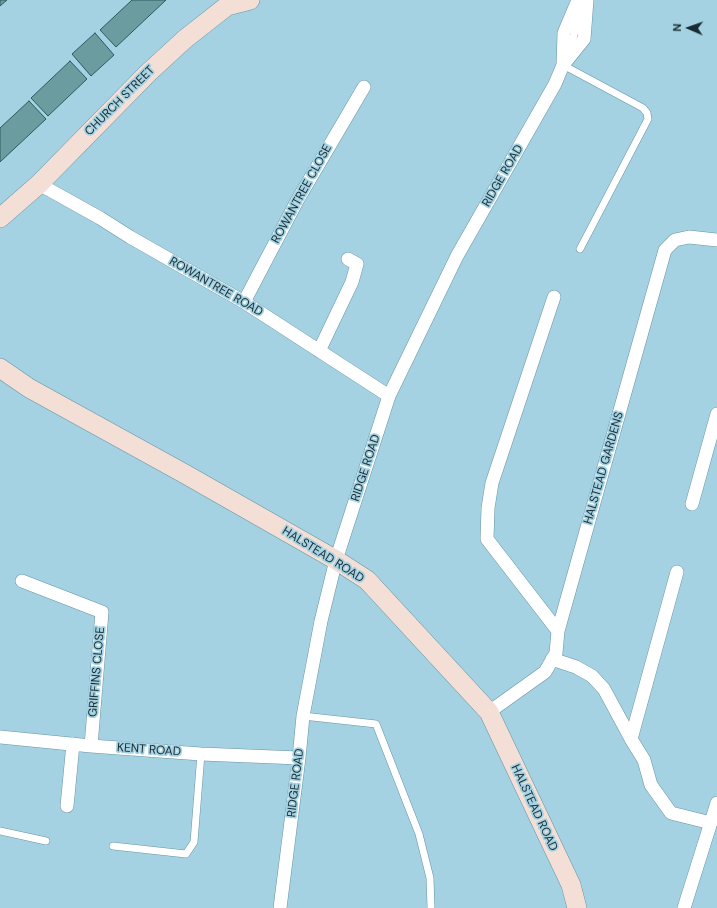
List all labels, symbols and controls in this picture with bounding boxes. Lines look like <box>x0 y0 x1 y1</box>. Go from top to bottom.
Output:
north arrow <box>669 8 709 48</box>
text: N <box>670 23 684 32</box>
street label: CHURCH STREET <box>82 63 158 139</box>
street label: ROWANTREE CLOSE <box>269 142 335 246</box>
street label: RIDGE ROAD <box>479 142 527 210</box>
street label: ROWANTREE ROAD <box>167 254 265 320</box>
street label: HALSTEAD GARDENS <box>581 410 627 526</box>
street label: RIDGE ROAD <box>348 433 384 503</box>
street label: HALSTEAD ROAD <box>279 524 367 586</box>
street label: GRIFFINS CLOSE <box>86 626 108 718</box>
street label: KENT ROAD <box>117 741 181 759</box>
street label: RIDGE ROAD <box>285 748 307 818</box>
street label: HALSTEAD ROAD <box>508 762 560 854</box>

